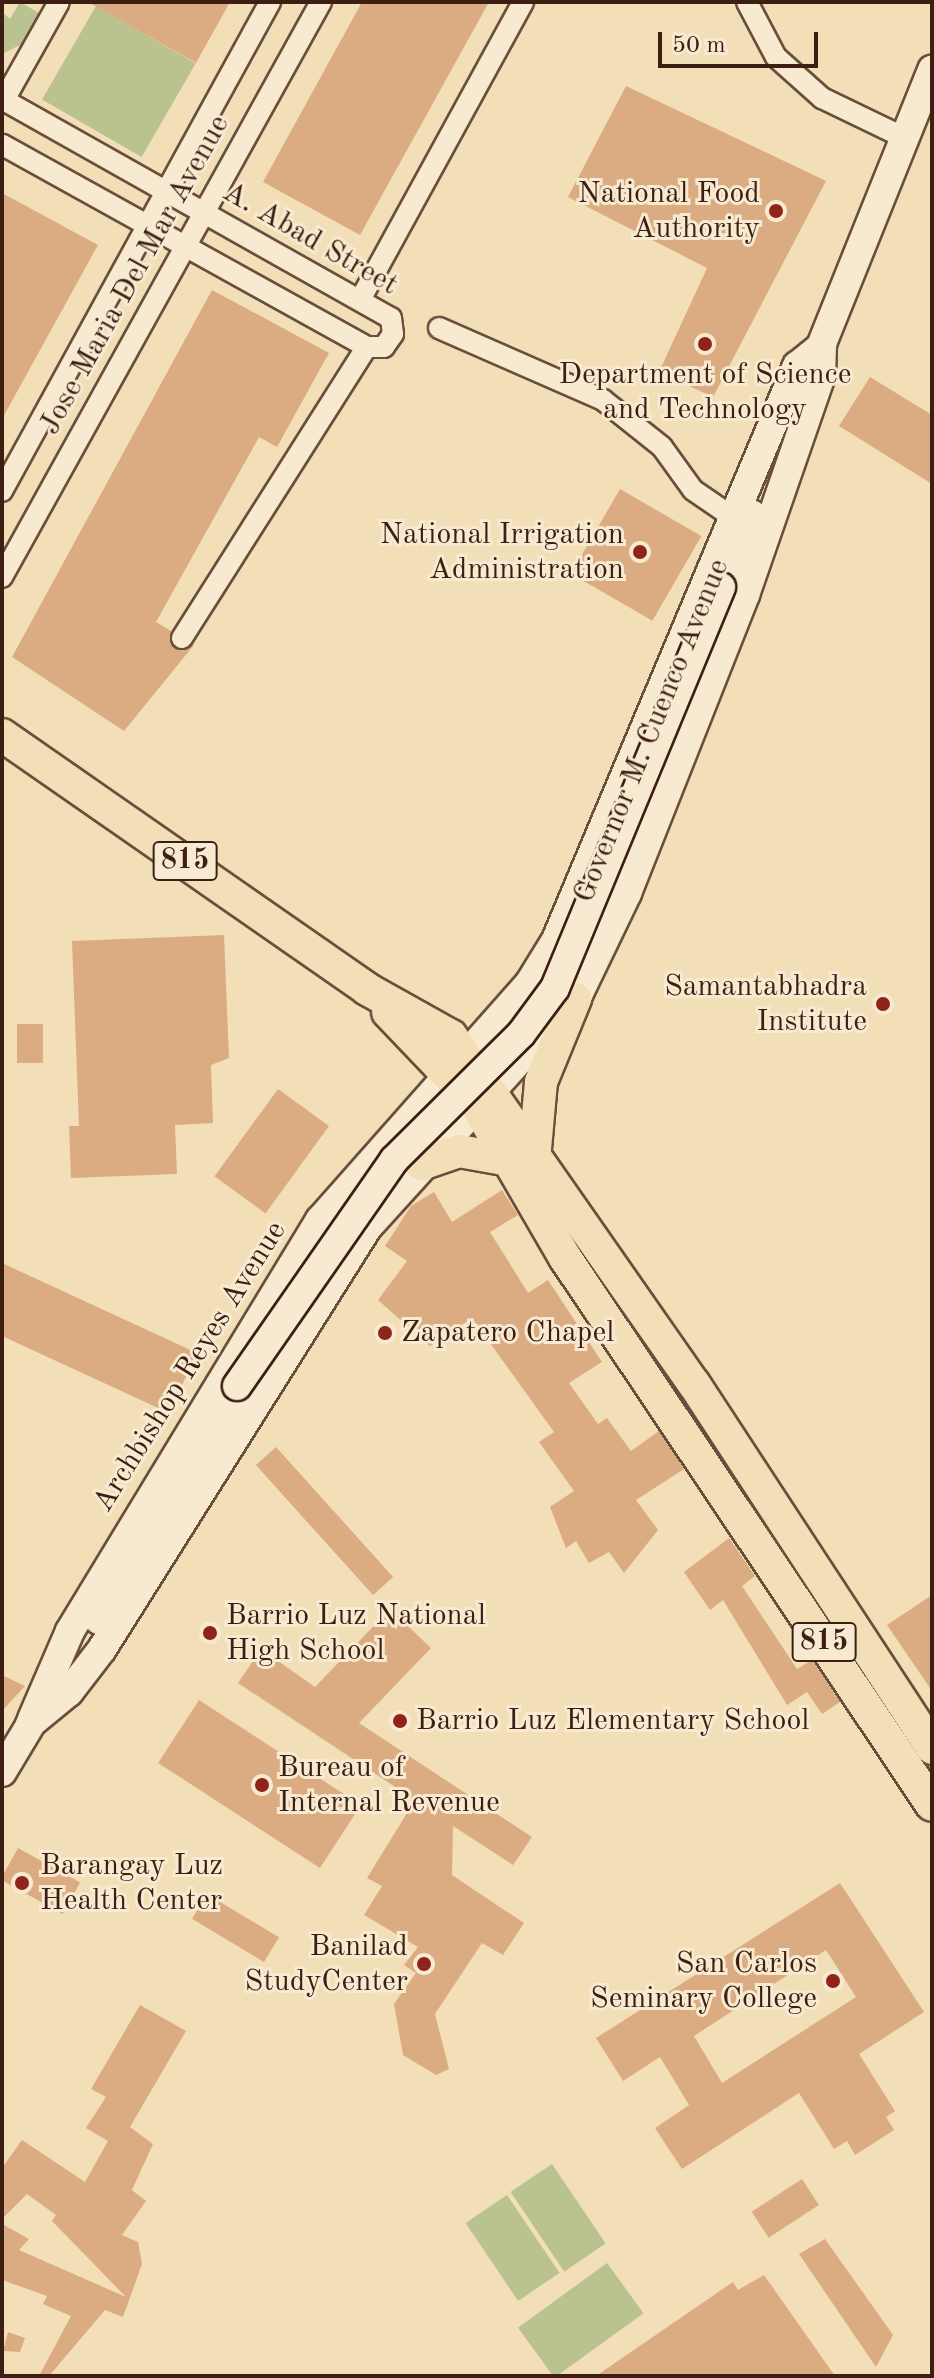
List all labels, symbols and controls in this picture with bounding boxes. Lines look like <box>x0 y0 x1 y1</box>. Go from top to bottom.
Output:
scale bar <box>662 16 822 66</box>
text: 50 m <box>672 34 726 58</box>
street label: Jose Maria Del Mar Avenue <box>32 109 238 441</box>
street label: A. Abad Street <box>216 174 404 304</box>
place label: National Food Authority <box>578 176 760 246</box>
marker: National Food Authority <box>767 202 785 220</box>
marker: Department of Science and Technology <box>696 335 714 353</box>
place label: Department of Science and Technology <box>559 357 851 428</box>
place label: National Irrigation Administration <box>380 517 624 588</box>
marker: National Irrigation Administration <box>631 543 649 561</box>
street label: Governor M. Cuenco Avenue <box>567 554 737 908</box>
road number: 815 <box>151 837 219 885</box>
place label: Samantabhadra Institute <box>664 969 867 1040</box>
marker: Samantabhadra Institute <box>874 995 892 1013</box>
street label: Archbishop Reyes Avenue <box>86 1215 294 1519</box>
place label: Zapatero Chapel <box>401 1315 614 1351</box>
marker: Zapatero Chapel <box>376 1324 394 1342</box>
place label: Barrio Luz National High School <box>226 1598 486 1668</box>
road number: 815 <box>790 1618 858 1666</box>
marker: Barrio Luz National High School <box>201 1624 219 1642</box>
place label: Barrio Luz Elementary School <box>416 1703 809 1739</box>
marker: Barrio Luz Elementary School <box>391 1712 409 1730</box>
place label: Bureau of Internal Revenue <box>278 1750 500 1820</box>
marker: Bureau of Internal Revenue <box>253 1776 271 1794</box>
place label: Barangay Luz Health Center <box>40 1848 223 1918</box>
marker: Barangay Luz Health Center <box>11 1872 33 1894</box>
place label: Banilad StudyCenter <box>245 1929 408 2000</box>
place label: San Carlos Seminary College <box>590 1946 817 2016</box>
marker: Banilad StudyCenter <box>415 1955 433 1973</box>
marker: San Carlos Seminary College <box>824 1972 842 1990</box>

